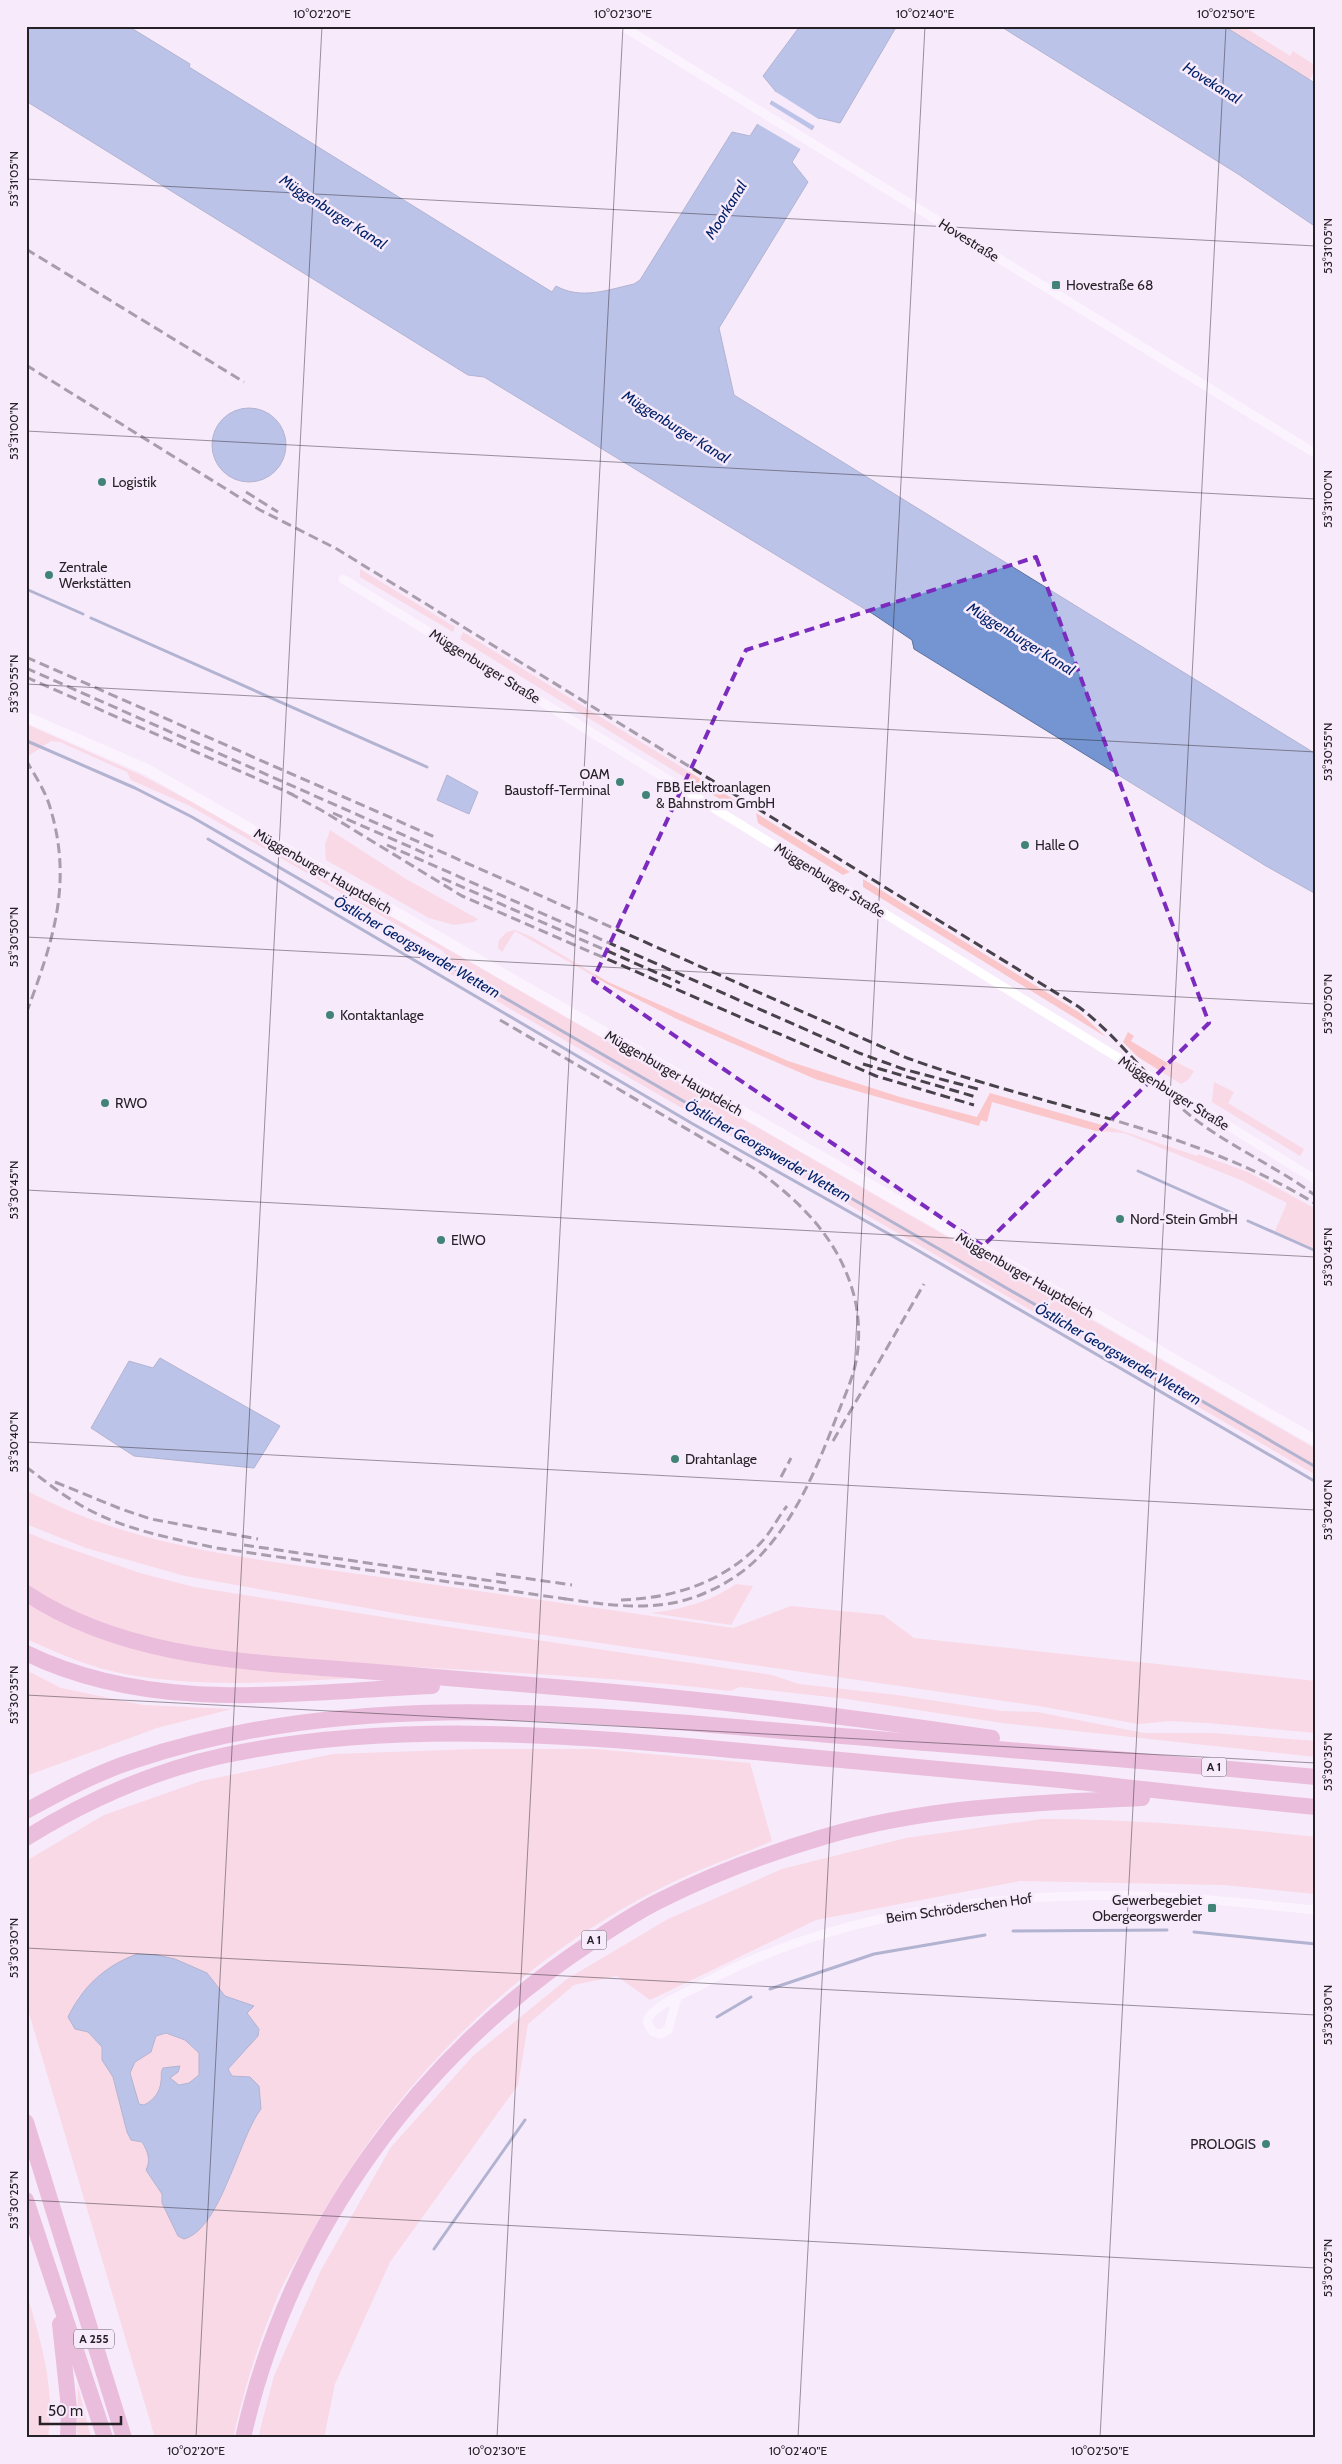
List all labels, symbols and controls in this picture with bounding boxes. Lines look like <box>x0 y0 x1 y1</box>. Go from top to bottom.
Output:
text: 10°02'20"E <box>293 6 351 21</box>
text: 10°02'30"E <box>594 6 652 21</box>
text: 10°02'40"E <box>896 6 954 21</box>
text: 10°02'50"E <box>1197 6 1255 21</box>
water label: Hovekanal <box>1180 58 1245 108</box>
text: 53°31'05"N <box>6 151 21 207</box>
water label: Müggenburger Kanal <box>275 170 390 253</box>
water label: Moorkanal <box>701 177 751 243</box>
street label: Hovestraße <box>935 214 1003 266</box>
text: 53°31'05"N <box>1320 218 1335 274</box>
place label: Hovestraße 68 <box>1066 276 1154 294</box>
marker: Hovestraße 68 <box>1050 279 1062 291</box>
water label: Müggenburger Kanal <box>618 386 734 468</box>
text: 53°31'00"N <box>6 402 21 460</box>
text: 53°31'00"N <box>1320 470 1335 528</box>
place label: Logistik <box>112 473 157 491</box>
marker: Logistik <box>96 476 108 488</box>
place label: Zentrale Werkstätten <box>59 558 131 592</box>
marker: Zentrale Werkstätten <box>43 569 55 581</box>
water label: Müggenburger Kanal <box>963 598 1079 680</box>
street label: Müggenburger Straße <box>426 625 544 707</box>
text: 53°30'55"N <box>6 655 21 713</box>
text: 53°30'55"N <box>1320 723 1335 781</box>
place label: OAM Baustoff-Terminal <box>504 765 611 799</box>
marker: OAM Baustoff-Terminal <box>614 776 626 788</box>
place label: FBB Elektroanlagen & Bahnstrom GmbH <box>656 778 775 812</box>
marker: FBB Elektroanlagen & Bahnstrom GmbH <box>640 789 652 801</box>
street label: Müggenburger Hauptdeich <box>251 824 395 918</box>
place label: Halle O <box>1035 836 1079 854</box>
street label: Müggenburger Straße <box>771 839 889 921</box>
marker: Halle O <box>1019 839 1031 851</box>
water label: Östlicher Georgswerder Wettern <box>331 891 504 1002</box>
text: 53°30'50"N <box>6 907 21 967</box>
text: 53°30'50"N <box>1320 974 1335 1034</box>
place label: Kontaktanlage <box>340 1006 424 1024</box>
marker: Kontaktanlage <box>324 1009 336 1021</box>
street label: Müggenburger Hauptdeich <box>602 1026 746 1120</box>
street label: Müggenburger Straße <box>1115 1052 1233 1134</box>
place label: RWO <box>115 1094 148 1112</box>
water label: Östlicher Georgswerder Wettern <box>682 1095 855 1206</box>
marker: RWO <box>99 1097 111 1109</box>
text: 53°30'45"N <box>6 1161 21 1219</box>
place label: Nord-Stein GmbH <box>1130 1210 1238 1228</box>
marker: Nord-Stein GmbH <box>1114 1213 1126 1225</box>
street label: Müggenburger Hauptdeich <box>953 1228 1097 1322</box>
text: 53°30'45"N <box>1320 1228 1335 1286</box>
place label: ElWO <box>451 1231 486 1249</box>
marker: ElWO <box>435 1234 447 1246</box>
water label: Östlicher Georgswerder Wettern <box>1032 1298 1205 1409</box>
text: 53°30'40"N <box>6 1412 21 1472</box>
place label: Drahtanlage <box>685 1450 757 1468</box>
marker: Drahtanlage <box>669 1453 681 1465</box>
text: 53°30'40"N <box>1320 1480 1335 1540</box>
text: 53°30'35"N <box>6 1666 21 1724</box>
text: 53°30'35"N <box>1320 1733 1335 1791</box>
road number: A 1 <box>1202 1758 1226 1776</box>
street label: Beim Schröderschen Hof <box>885 1889 1033 1927</box>
place label: Gewerbegebiet Obergeorgswerder <box>1092 1891 1203 1925</box>
marker: Gewerbegebiet Obergeorgswerder <box>1206 1902 1218 1914</box>
text: 53°30'30"N <box>6 1918 21 1978</box>
road number: A 1 <box>582 1930 606 1950</box>
text: 53°30'30"N <box>1320 1985 1335 2045</box>
place label: PROLOGIS <box>1190 2135 1256 2153</box>
marker: PROLOGIS <box>1260 2138 1272 2150</box>
text: 53°30'25"N <box>6 2171 21 2229</box>
text: 53°30'25"N <box>1320 2239 1335 2297</box>
road number: A 255 <box>74 2330 114 2348</box>
scale bar <box>40 2394 121 2426</box>
text: 50 m <box>48 2402 83 2420</box>
text: 10°02'20"E <box>167 2443 225 2458</box>
text: 10°02'30"E <box>468 2443 526 2458</box>
text: 10°02'40"E <box>769 2443 827 2458</box>
text: 10°02'50"E <box>1071 2443 1129 2458</box>

